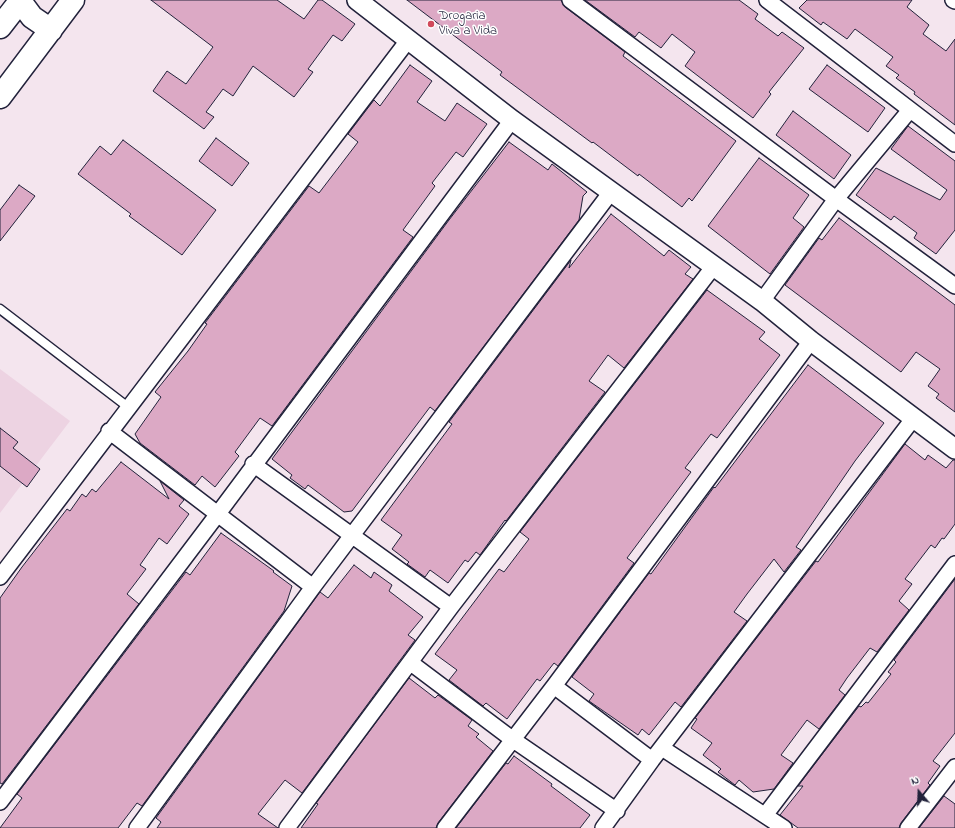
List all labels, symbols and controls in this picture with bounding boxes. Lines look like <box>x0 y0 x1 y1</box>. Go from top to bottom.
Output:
place label: Drogaria Viva a Vida <box>439 9 497 40</box>
marker: Drogaria Viva a Vida <box>426 19 436 29</box>
north arrow <box>899 772 939 812</box>
text: N <box>909 772 921 789</box>

